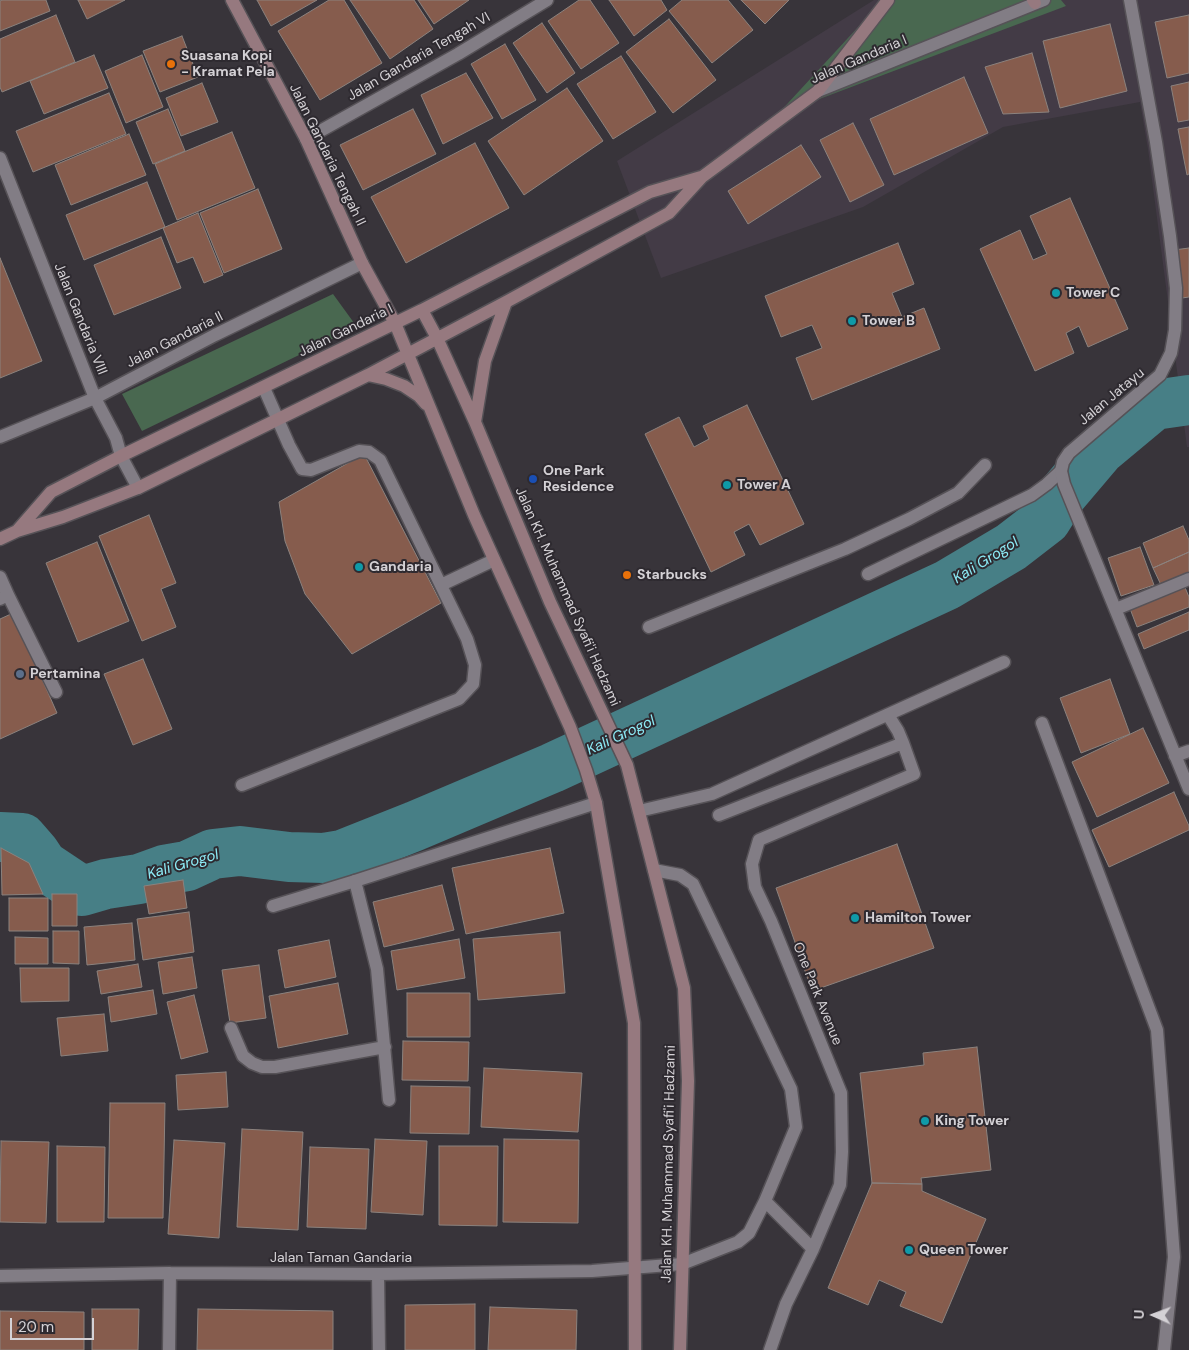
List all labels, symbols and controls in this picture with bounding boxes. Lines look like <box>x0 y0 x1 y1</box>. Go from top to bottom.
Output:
street label: Jalan Gandaria Tengah VI <box>345 9 493 105</box>
street label: Jalan Gandaria I <box>808 32 910 88</box>
place label: Suasana Kopi - Kramat Pela <box>181 48 275 80</box>
marker: Suasana Kopi - Kramat Pela <box>165 58 177 70</box>
street label: Jalan Gandaria Tengah II <box>285 81 369 229</box>
street label: Jalan Gandaria VIII <box>50 261 110 377</box>
place label: Tower C <box>1066 285 1120 301</box>
marker: Tower C <box>1050 287 1062 299</box>
street label: Jalan Gandaria I <box>296 301 396 361</box>
street label: Jalan Gandaria II <box>124 308 226 372</box>
place label: Tower B <box>862 313 915 329</box>
marker: Tower B <box>846 315 858 327</box>
street label: Jalan Jatayu <box>1076 365 1148 429</box>
place label: One Park Residence <box>543 463 614 496</box>
marker: One Park Residence <box>527 473 539 485</box>
place label: Tower A <box>737 477 791 493</box>
marker: Tower A <box>721 479 733 491</box>
street label: Jalan KH. Muhammad Syafi'i Hadzami <box>511 485 623 709</box>
water label: Kali Grogol <box>950 534 1022 588</box>
place label: Gandaria <box>369 559 432 575</box>
marker: Gandaria <box>353 561 365 573</box>
place label: Starbucks <box>637 567 707 583</box>
marker: Starbucks <box>621 569 633 581</box>
place label: Pertamina <box>30 666 101 682</box>
marker: Pertamina <box>14 668 26 680</box>
water label: Kali Grogol <box>584 712 658 760</box>
water label: Kali Grogol <box>145 846 221 884</box>
place label: Hamilton Tower <box>865 910 971 926</box>
marker: Hamilton Tower <box>849 912 861 924</box>
street label: One Park Avenue <box>789 940 845 1048</box>
street label: Jalan KH. Muhammad Syafi'i Hadzami <box>659 1045 679 1283</box>
place label: King Tower <box>935 1113 1009 1129</box>
marker: King Tower <box>919 1115 931 1127</box>
place label: Queen Tower <box>919 1242 1008 1258</box>
marker: Queen Tower <box>903 1244 915 1256</box>
street label: Jalan Taman Gandaria <box>270 1250 412 1266</box>
north arrow <box>1129 1290 1179 1340</box>
scale bar <box>12 1308 96 1340</box>
text: U <box>1130 1309 1148 1320</box>
text: 20 m <box>18 1317 54 1337</box>

